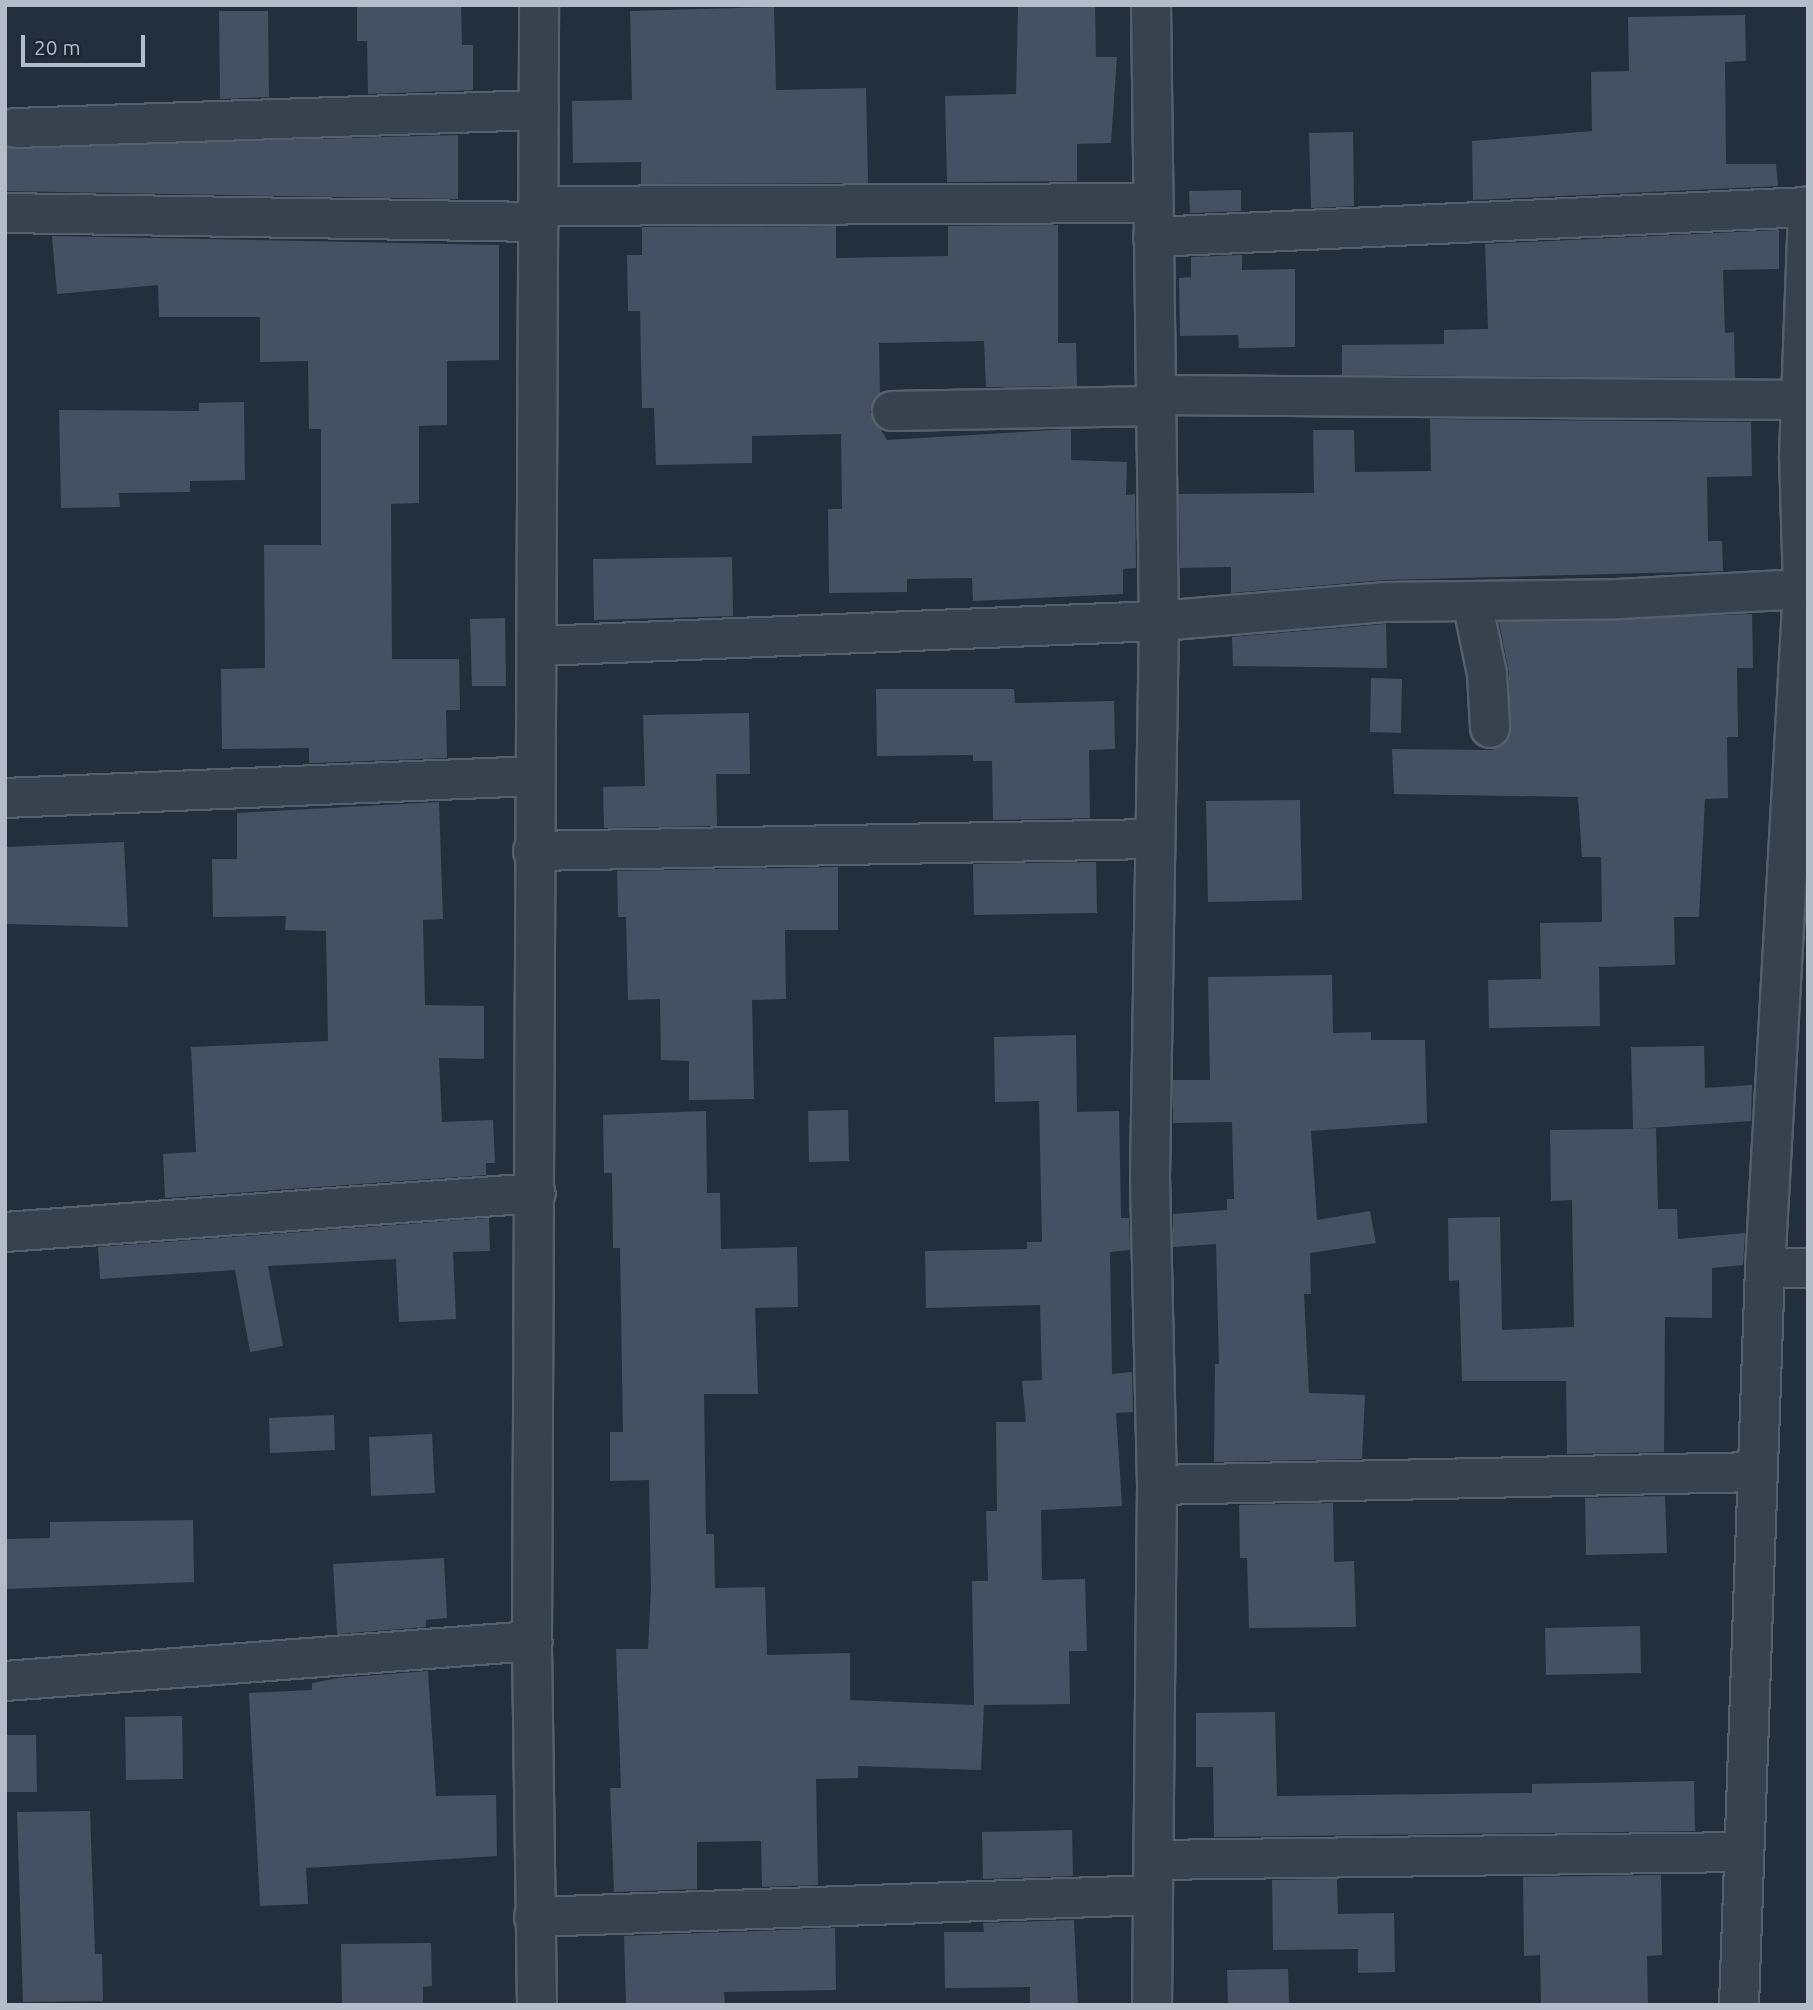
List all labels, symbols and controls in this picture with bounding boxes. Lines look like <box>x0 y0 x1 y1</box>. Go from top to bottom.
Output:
scale bar <box>24 21 149 65</box>
text: 20 m <box>34 35 81 59</box>

